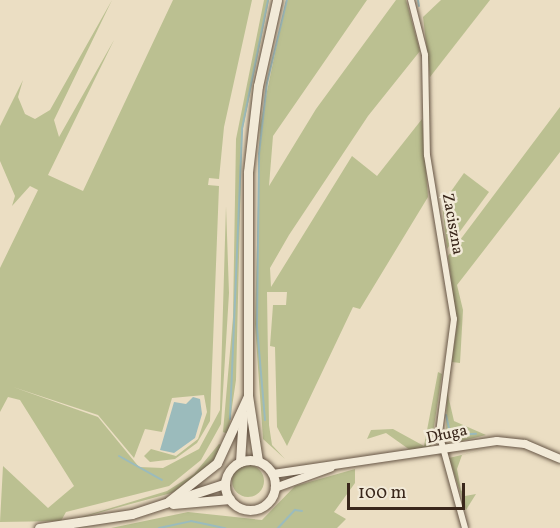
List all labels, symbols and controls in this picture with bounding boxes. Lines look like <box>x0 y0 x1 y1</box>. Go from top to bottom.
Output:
street label: Zaciszna <box>437 192 467 256</box>
street label: Długa <box>425 421 469 449</box>
scale bar <box>350 471 468 509</box>
text: 100 m <box>358 481 407 506</box>

